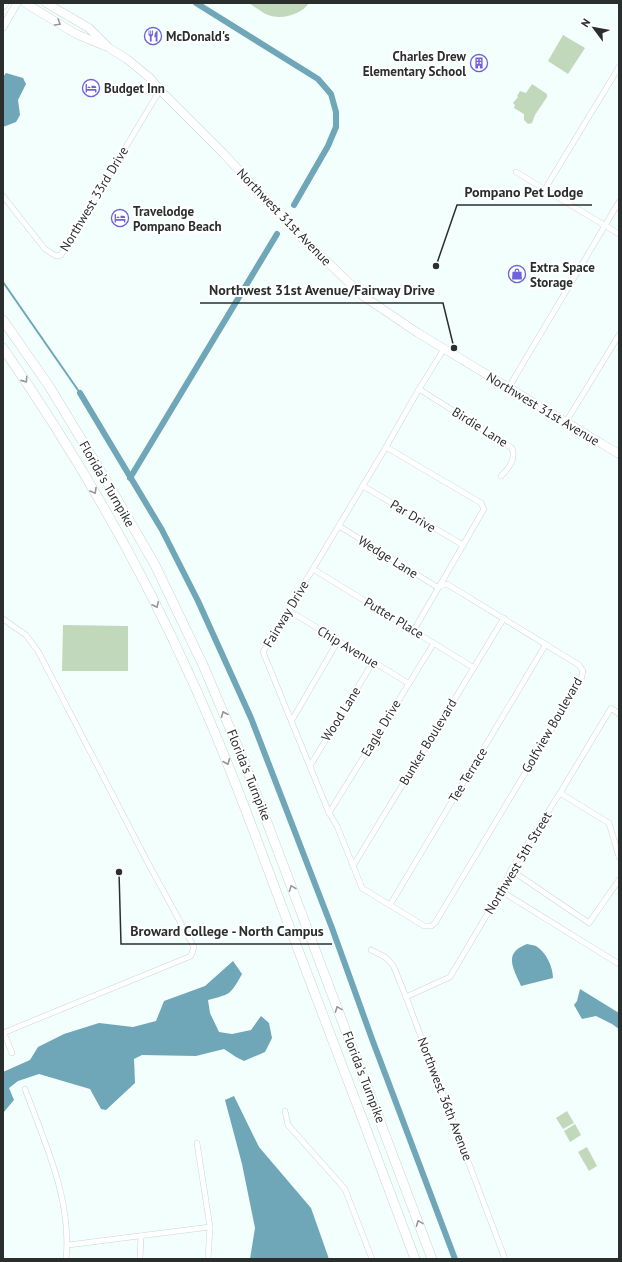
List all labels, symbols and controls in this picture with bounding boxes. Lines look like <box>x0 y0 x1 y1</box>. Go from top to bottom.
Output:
north arrow <box>574 8 614 48</box>
text: N <box>578 16 593 29</box>
one-way arrow <box>54 19 61 26</box>
restaurant icon: McDonald's <box>143 26 163 46</box>
place label: McDonald's <box>166 28 230 45</box>
place label: Charles Drew Elementary School <box>363 48 467 80</box>
building icon: Charles Drew Elementary School <box>469 53 489 73</box>
hotel icon: Budget Inn <box>81 78 101 98</box>
place label: Budget Inn <box>104 80 165 97</box>
street label: Northwest 33rd Drive <box>56 143 132 255</box>
street label: Northwest 31st Avenue <box>233 165 335 269</box>
callout: Pompano Pet Lodge <box>457 179 592 205</box>
text: Pompano Pet Lodge <box>465 183 583 201</box>
place label: Travelodge Pompano Beach <box>133 203 222 235</box>
hotel icon: Travelodge Pompano Beach <box>110 208 130 228</box>
place label: Extra Space Storage <box>530 259 595 291</box>
shop icon: Extra Space Storage <box>507 264 527 284</box>
callout: Northwest 31st Avenue/Fairway Drive <box>200 277 443 303</box>
text: Northwest 31st Avenue/Fairway Drive <box>209 281 435 299</box>
street label: Northwest 31st Avenue <box>483 368 603 450</box>
one-way arrow <box>20 376 27 383</box>
street label: Birdie Lane <box>449 403 511 451</box>
street label: Florida's Turnpike <box>75 438 139 530</box>
one-way arrow <box>90 486 97 494</box>
street label: Par Drive <box>387 496 439 536</box>
street label: Wedge Lane <box>355 532 421 582</box>
street label: Fairway Drive <box>259 577 313 651</box>
street label: Putter Place <box>361 594 427 642</box>
one-way arrow <box>151 601 159 608</box>
street label: Chip Avenue <box>314 622 382 672</box>
street label: Golfview Boulevard <box>518 674 586 776</box>
street label: Wood Lane <box>318 684 364 744</box>
street label: Eagle Drive <box>357 696 405 760</box>
street label: Bunker Boulevard <box>395 696 461 788</box>
one-way arrow <box>221 711 229 718</box>
street label: Florida's Turnpike <box>223 727 275 823</box>
street label: Tee Terrace <box>445 744 491 806</box>
one-way arrow <box>222 757 230 765</box>
street label: Northwest 5th Street <box>481 808 556 917</box>
one-way arrow <box>289 884 297 891</box>
callout: Broward College - North Campus <box>121 918 332 944</box>
text: Broward College - North Campus <box>130 922 324 940</box>
one-way arrow <box>335 1006 343 1013</box>
street label: Florida's Turnpike <box>339 1029 389 1125</box>
street label: Northwest 36th Avenue <box>414 1035 476 1163</box>
one-way arrow <box>415 1219 423 1226</box>

